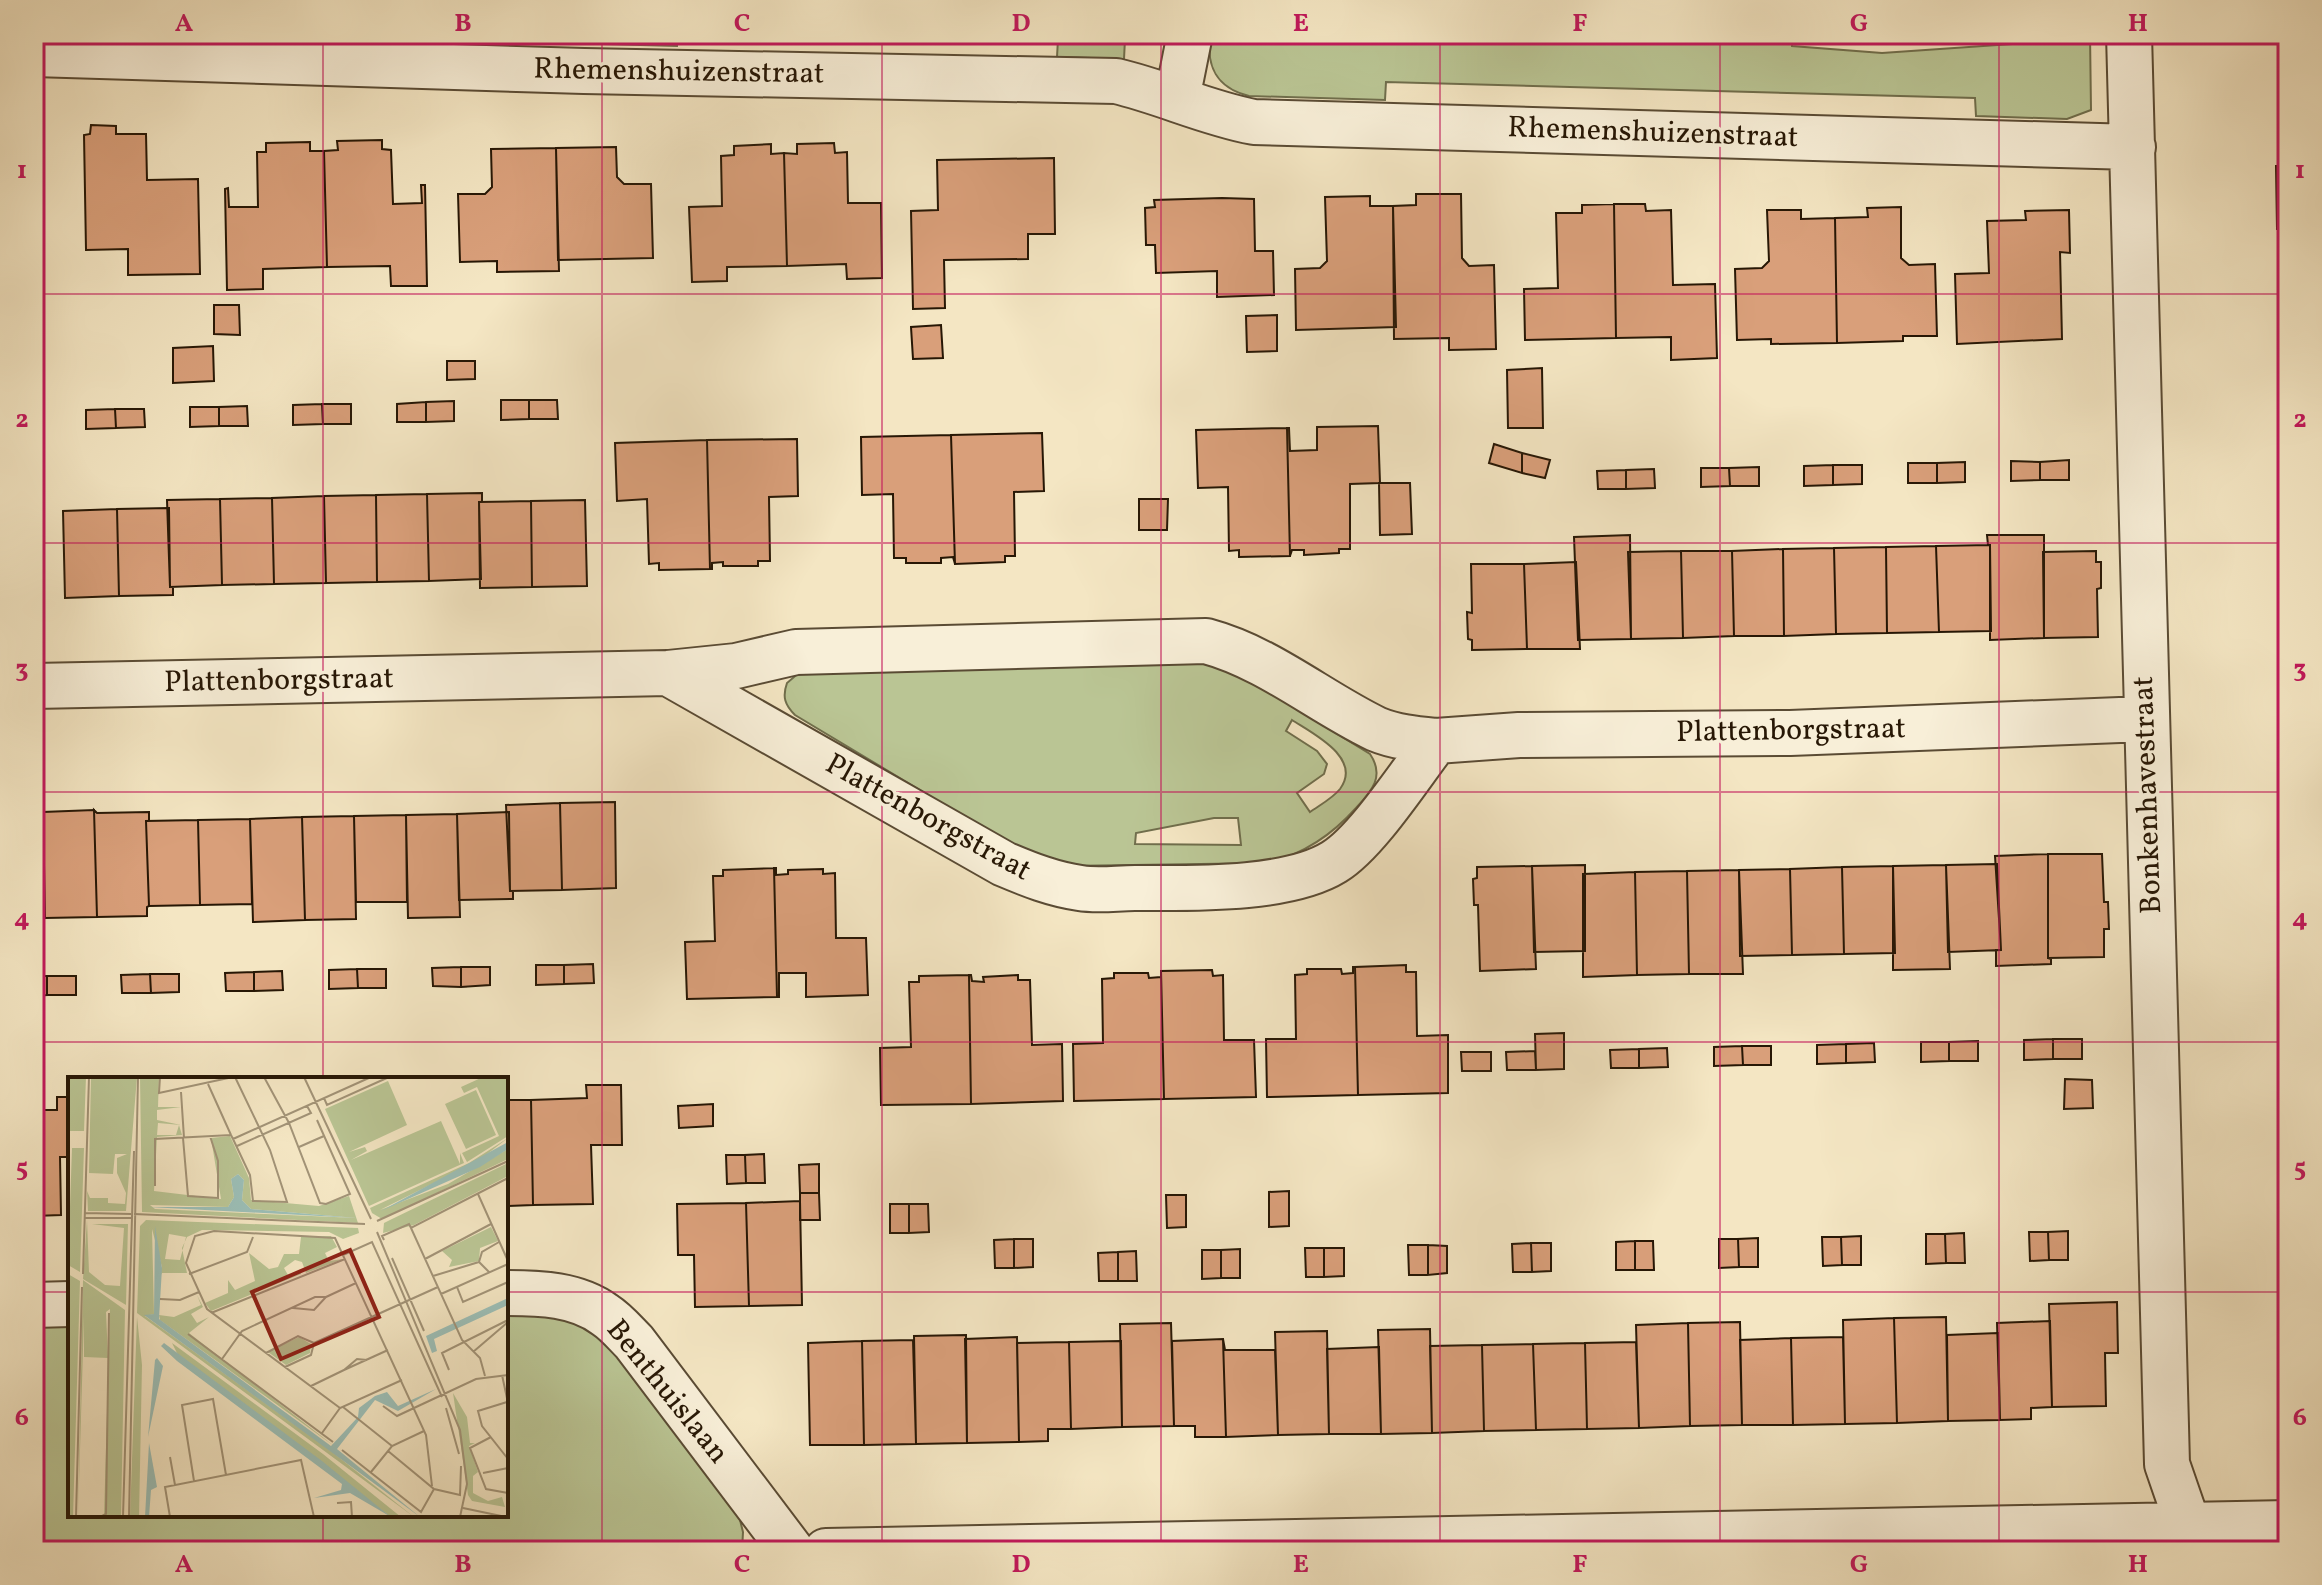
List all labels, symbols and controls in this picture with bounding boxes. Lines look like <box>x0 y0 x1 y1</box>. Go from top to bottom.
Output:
text: A <box>175 6 194 42</box>
text: B <box>454 6 472 42</box>
text: C <box>734 6 750 42</box>
text: D <box>1011 6 1031 42</box>
text: E <box>1293 6 1309 42</box>
text: F <box>1572 6 1588 42</box>
text: G <box>1850 6 1868 42</box>
text: H <box>2128 6 2148 42</box>
street label: Rhemenshuizenstraat <box>533 48 825 96</box>
street label: Rhemenshuizenstraat <box>1507 107 1799 159</box>
text: 1 <box>17 153 27 189</box>
text: 1 <box>2295 153 2305 189</box>
text: 2 <box>15 402 29 438</box>
text: 2 <box>2293 402 2307 438</box>
text: 3 <box>15 652 29 688</box>
text: 3 <box>2293 652 2307 688</box>
street label: Plattenborgstraat <box>164 658 394 704</box>
street label: Bonkenhavestraat <box>2123 675 2173 915</box>
street label: Plattenborgstraat <box>1676 708 1906 754</box>
street label: Plattenborgstraat <box>817 744 1039 892</box>
text: 4 <box>14 901 30 937</box>
text: 4 <box>2292 901 2308 937</box>
inset map <box>68 1077 508 1517</box>
text: 5 <box>16 1151 28 1187</box>
text: 5 <box>2294 1151 2306 1187</box>
street label: Benthuislaan <box>596 1311 738 1473</box>
text: 6 <box>15 1400 29 1436</box>
text: 6 <box>2293 1400 2307 1436</box>
text: A <box>175 1547 194 1583</box>
text: B <box>454 1547 472 1583</box>
text: C <box>734 1547 750 1583</box>
text: D <box>1011 1547 1031 1583</box>
text: E <box>1293 1547 1309 1583</box>
text: F <box>1572 1547 1588 1583</box>
text: G <box>1850 1547 1868 1583</box>
text: H <box>2128 1547 2148 1583</box>

